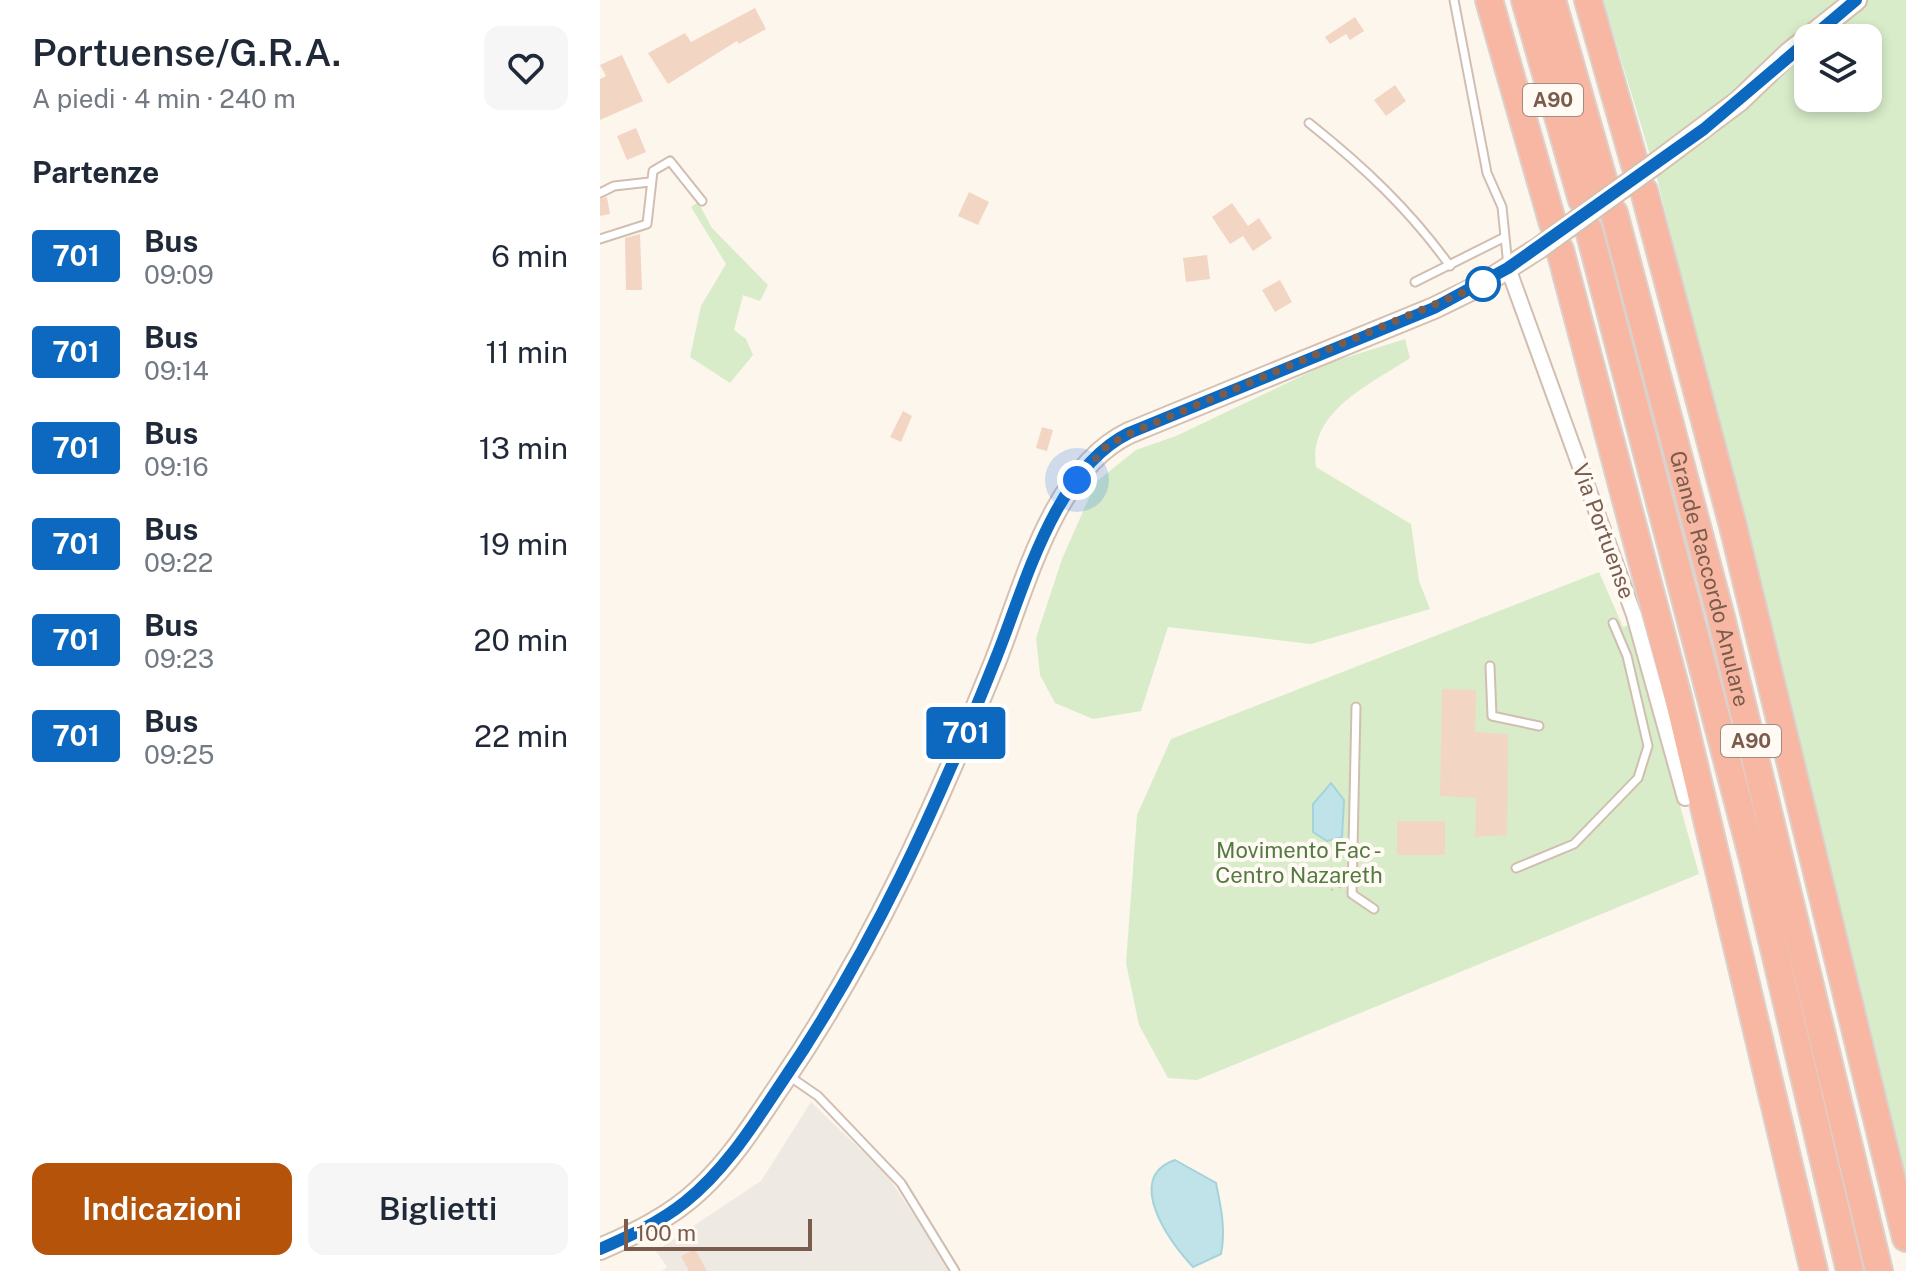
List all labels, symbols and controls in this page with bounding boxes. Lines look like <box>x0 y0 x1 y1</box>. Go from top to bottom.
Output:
map controls <box>1794 24 1882 112</box>
button: layers <box>1794 24 1882 112</box>
button: heart <box>484 26 568 110</box>
text: Portuense/G.R.A. <box>32 30 341 75</box>
text: A piedi · 4 min · 240 m <box>32 83 296 114</box>
road number: A90 <box>1523 84 1583 116</box>
text: Partenze <box>32 154 159 190</box>
text: Bus <box>144 223 198 259</box>
text: 6 min <box>491 238 568 274</box>
text: 701 <box>52 239 100 272</box>
text: 09:09 <box>144 259 214 290</box>
unlabelled marker <box>1466 267 1500 301</box>
text: Bus <box>144 319 198 355</box>
text: 11 min <box>485 334 568 370</box>
text: 701 <box>52 335 100 368</box>
text: 09:14 <box>144 355 209 386</box>
text: Bus <box>144 415 198 451</box>
text: 13 min <box>479 430 568 466</box>
text: 701 <box>52 431 100 464</box>
street label: Grande Raccordo Anulare <box>1665 448 1755 709</box>
text: 09:16 <box>144 451 209 482</box>
your location <box>1057 460 1097 500</box>
street label: Via Portuense <box>1567 460 1641 602</box>
text: Bus <box>144 511 198 547</box>
text: 19 min <box>479 526 568 562</box>
text: 701 <box>52 527 100 560</box>
text: 09:22 <box>144 547 213 578</box>
text: Bus <box>144 607 198 643</box>
text: 20 min <box>474 622 568 658</box>
text: 701 <box>52 623 100 656</box>
text: 09:23 <box>144 643 214 674</box>
text: Bus <box>144 703 198 739</box>
line badge: 701 <box>920 707 1012 759</box>
text: 701 <box>942 716 990 749</box>
text: 22 min <box>474 718 568 754</box>
text: 701 <box>52 719 100 752</box>
road number: A90 <box>1721 725 1781 757</box>
text: 09:25 <box>144 739 215 770</box>
park label: Movimento Fac - Centro Nazareth <box>1215 837 1383 888</box>
button: Indicazioni <box>32 1163 292 1255</box>
button: Biglietti <box>308 1163 568 1255</box>
scale bar <box>624 1215 812 1251</box>
text: 100 m <box>636 1220 696 1246</box>

